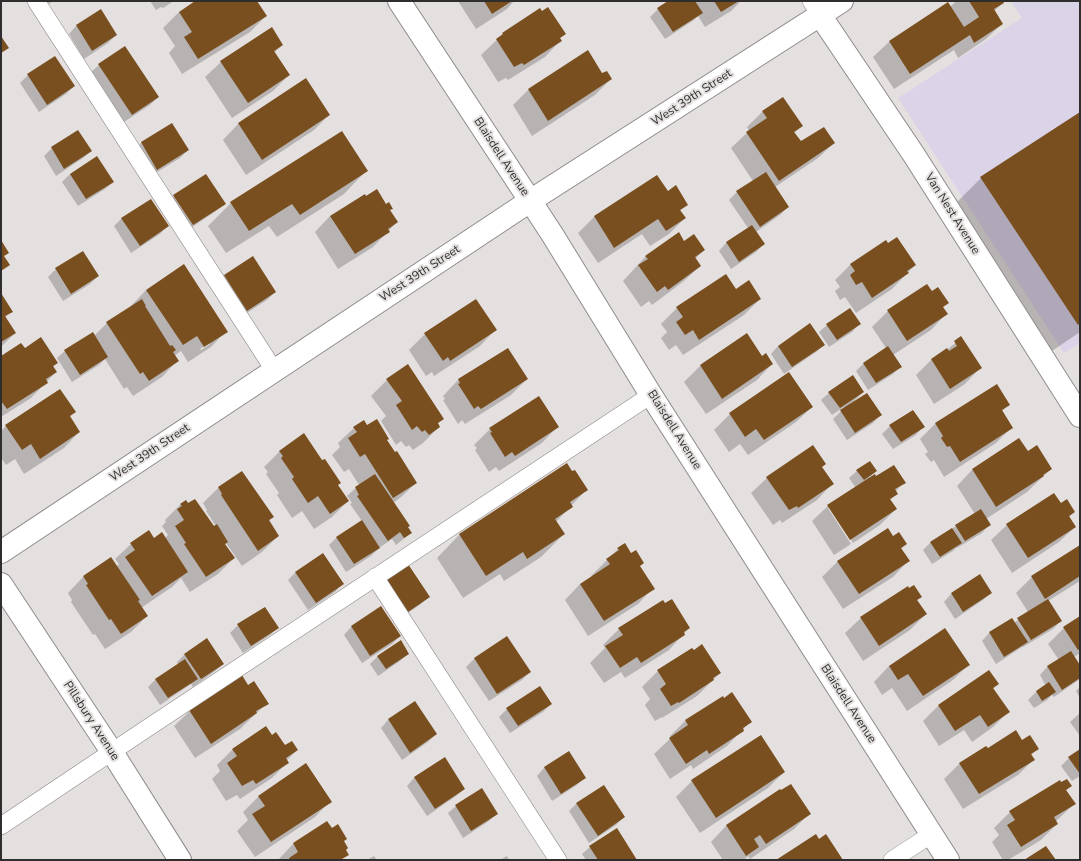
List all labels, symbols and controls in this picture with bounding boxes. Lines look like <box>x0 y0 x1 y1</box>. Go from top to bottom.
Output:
street label: West 39th Street <box>649 67 735 129</box>
street label: Blaisdell Avenue <box>470 115 532 199</box>
street label: Van Nest Avenue <box>921 171 983 257</box>
street label: West 39th Street <box>377 243 463 305</box>
street label: Blaisdell Avenue <box>644 388 704 472</box>
street label: West 39th Street <box>107 421 193 485</box>
street label: Blaisdell Avenue <box>817 662 879 746</box>
street label: Pillsbury Avenue <box>60 679 122 763</box>

